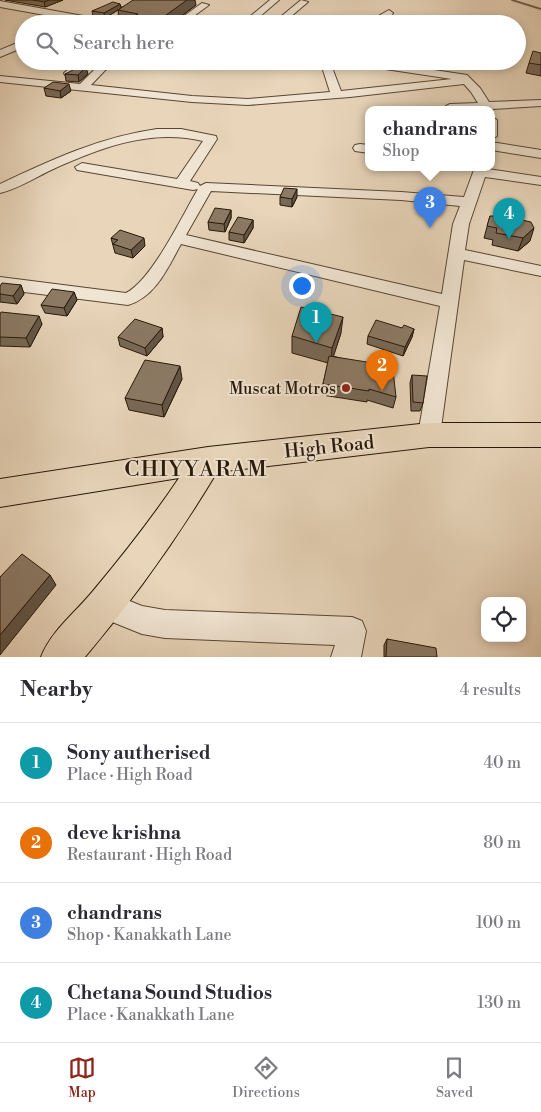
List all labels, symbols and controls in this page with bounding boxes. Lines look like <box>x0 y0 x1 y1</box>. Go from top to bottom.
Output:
search box <box>15 15 526 70</box>
icon: search <box>33 29 61 57</box>
text: Search here <box>73 31 174 55</box>
popup <box>365 106 495 171</box>
text: chandrans <box>383 117 477 141</box>
text: Shop <box>383 141 419 161</box>
pin: 3 <box>414 187 446 228</box>
pin: 4 <box>493 198 525 239</box>
your location <box>289 273 315 299</box>
pin: 1 <box>300 302 332 343</box>
pin: 2 <box>366 350 398 391</box>
place label: Muscat Motros <box>229 379 336 399</box>
marker: Muscat Motros <box>340 382 352 394</box>
street label: High Road <box>283 430 376 464</box>
district label: CHIYYARAM <box>124 456 268 483</box>
map controls <box>481 597 526 642</box>
button: locate <box>481 597 526 642</box>
text: Nearby <box>20 677 93 703</box>
text: 4 results <box>460 680 521 700</box>
text: Sony autherised <box>67 741 211 765</box>
text: 1 <box>32 753 40 773</box>
text: 40 m <box>484 753 521 773</box>
text: Place · High Road <box>67 765 193 785</box>
text: deve krishna <box>67 821 181 845</box>
text: 2 <box>31 833 41 853</box>
text: 80 m <box>483 833 521 853</box>
text: Restaurant · High Road <box>67 845 232 865</box>
text: chandrans <box>67 901 162 925</box>
text: 3 <box>31 913 41 933</box>
text: 100 m <box>476 913 521 933</box>
text: Shop · Kanakkath Lane <box>67 925 232 945</box>
text: Chetana Sound Studios <box>67 981 272 1005</box>
text: 4 <box>31 993 41 1013</box>
text: 130 m <box>477 993 521 1013</box>
text: Place · Kanakkath Lane <box>67 1005 235 1025</box>
tab: Map <box>68 1054 96 1102</box>
tab: Directions <box>232 1054 300 1102</box>
tab: Saved <box>436 1054 473 1102</box>

